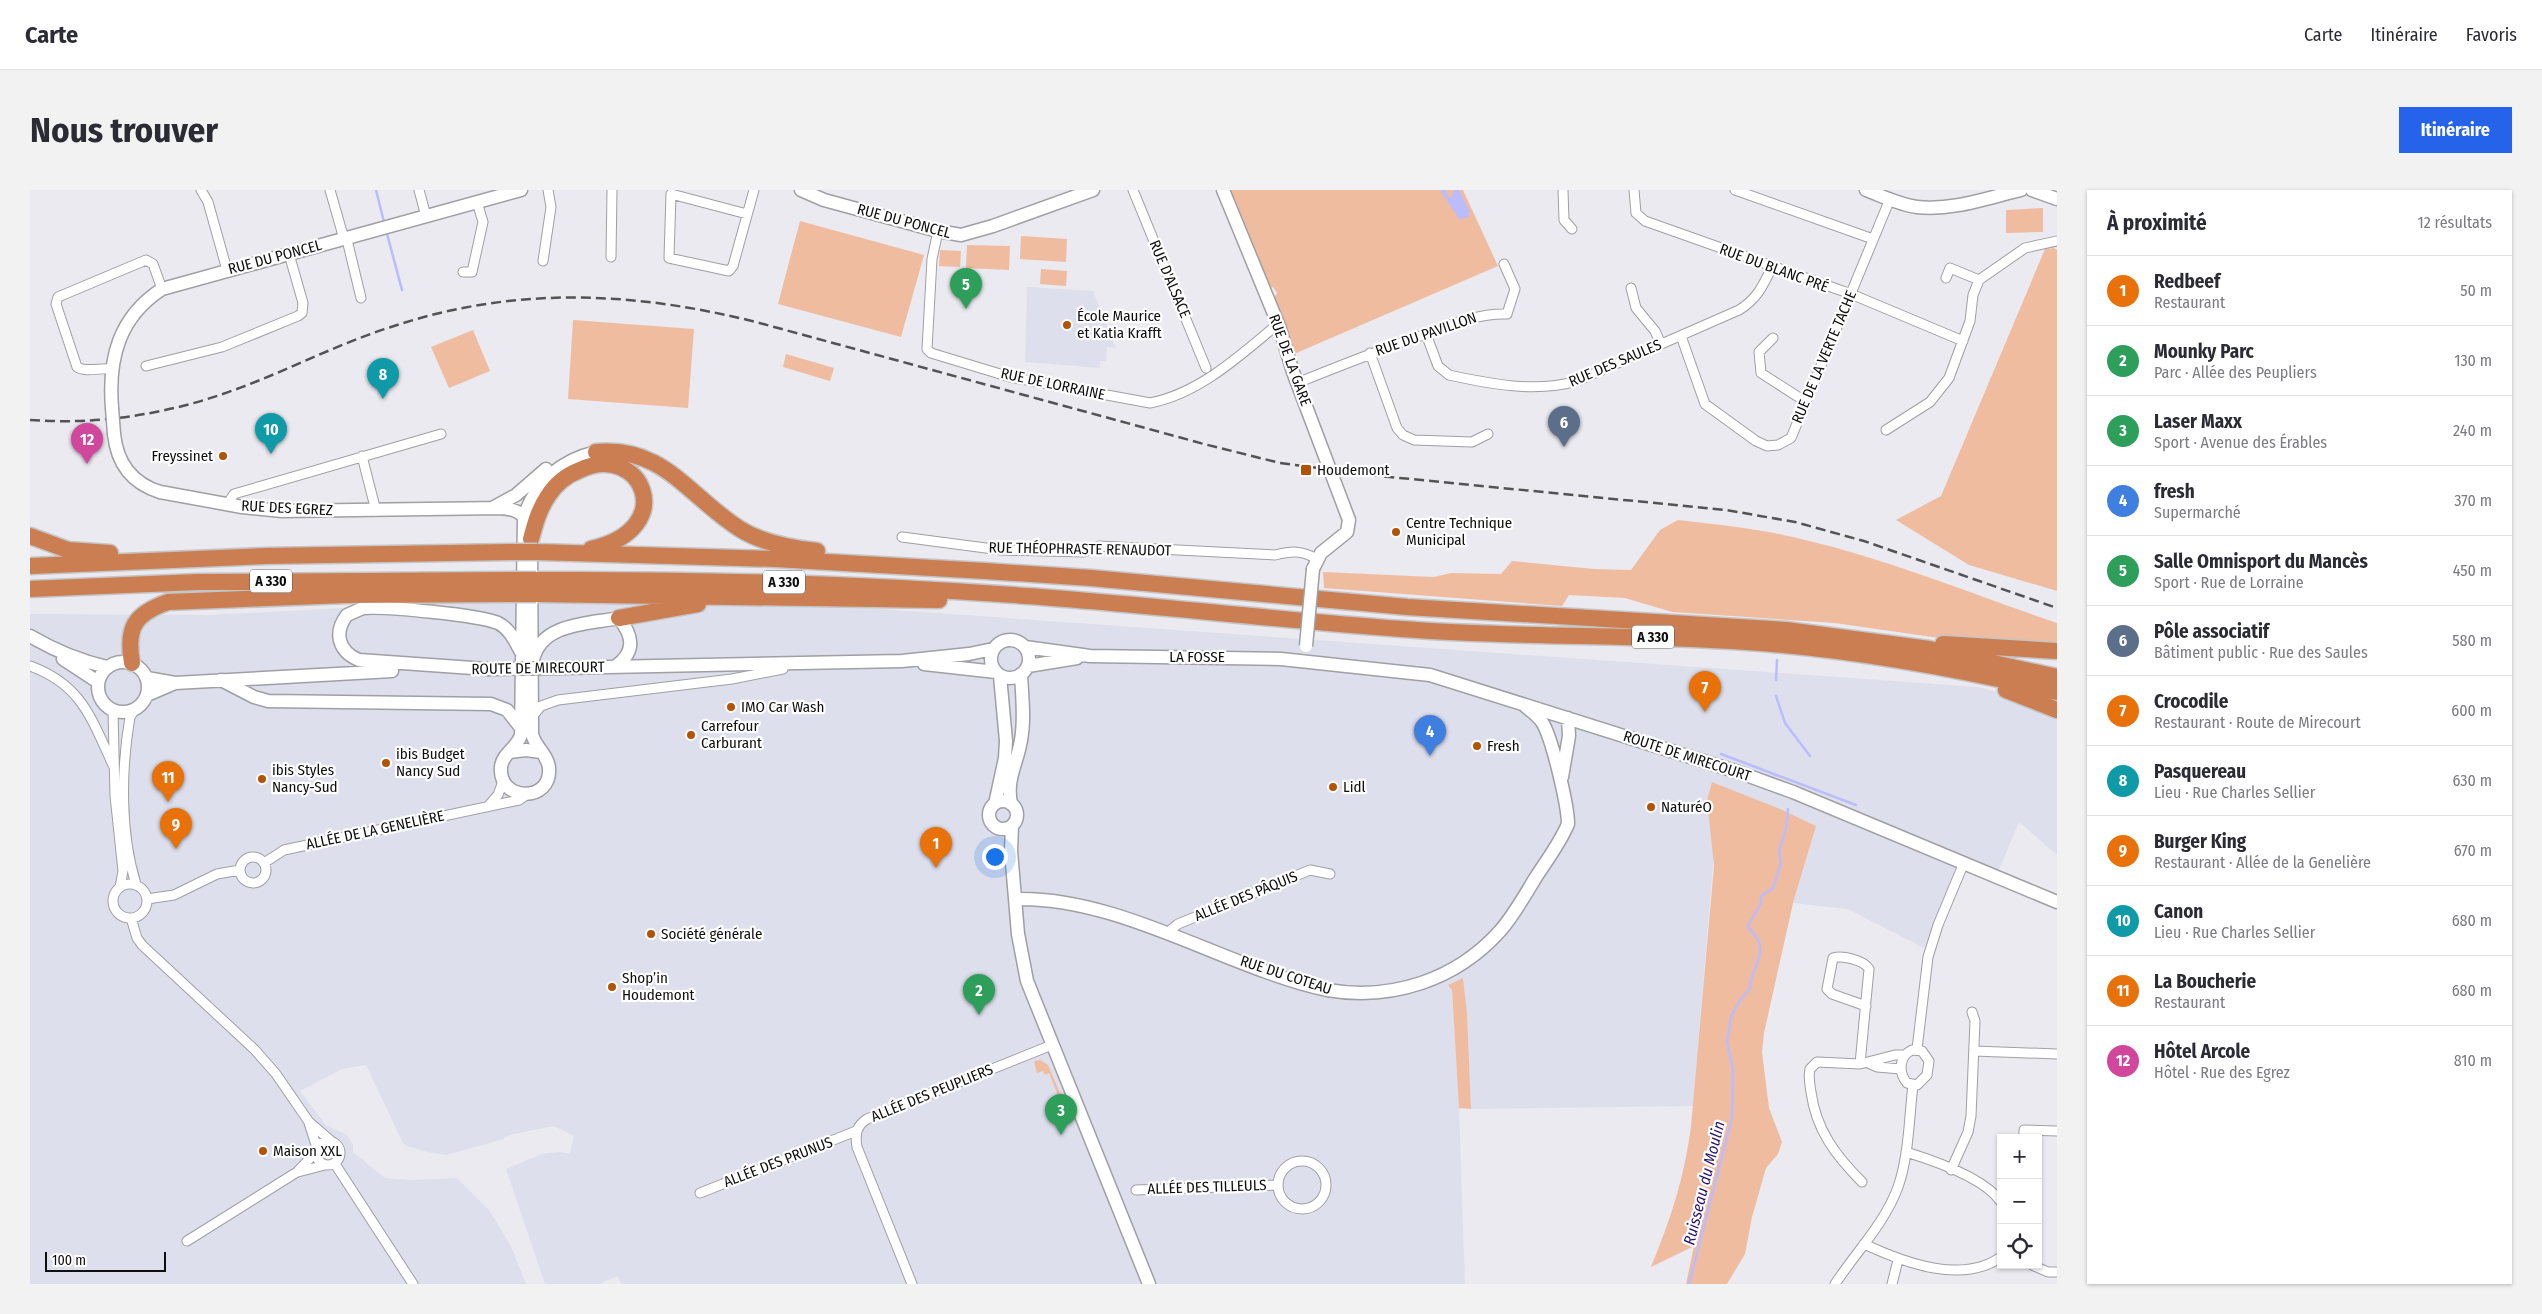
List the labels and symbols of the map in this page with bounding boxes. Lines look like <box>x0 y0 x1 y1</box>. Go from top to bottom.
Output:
street label: RUE DU PONCEL <box>855 200 953 242</box>
street label: RUE DU PONCEL <box>226 236 324 278</box>
street label: RUE D'ALSACE <box>1146 237 1194 321</box>
street label: RUE DU BLANC PRÉ <box>1717 240 1831 296</box>
pin: 5 <box>950 268 982 309</box>
street label: RUE DE LA VERTE TACHE <box>1788 288 1860 426</box>
place label: École Maurice et Katia Krafft <box>1077 307 1162 342</box>
street label: RUE DU PAVILLON <box>1373 308 1479 360</box>
street label: RUE DE LA GARE <box>1265 312 1315 408</box>
marker: École Maurice et Katia Krafft <box>1061 319 1073 331</box>
street label: RUE DES SAULES <box>1566 335 1664 391</box>
pin: 8 <box>367 358 399 399</box>
street label: RUE DE LORRAINE <box>999 364 1107 404</box>
pin: 6 <box>1548 406 1580 447</box>
pin: 10 <box>255 413 287 454</box>
pin: 12 <box>71 423 103 464</box>
place label: Freyssinet <box>152 447 213 465</box>
marker: Freyssinet <box>217 450 229 462</box>
place label: Houdemont <box>1317 461 1390 479</box>
marker: Houdemont <box>1299 463 1313 477</box>
street label: RUE DES EGREZ <box>241 497 333 519</box>
place label: Centre Technique Municipal <box>1406 514 1512 549</box>
marker: Centre Technique Municipal <box>1390 526 1402 538</box>
street label: RUE THÉOPHRASTE RENAUDOT <box>988 538 1172 560</box>
road number: A 330 <box>250 570 292 592</box>
road number: A 330 <box>763 571 805 594</box>
road number: A 330 <box>1632 626 1674 648</box>
street label: LA FOSSE <box>1169 648 1225 666</box>
street label: ROUTE DE MIRECOURT <box>471 658 605 678</box>
pin: 7 <box>1689 671 1721 712</box>
place label: IMO Car Wash <box>741 698 824 716</box>
marker: IMO Car Wash <box>725 701 737 713</box>
pin: 4 <box>1414 715 1446 756</box>
place label: Carrefour Carburant <box>701 717 762 752</box>
street label: ROUTE DE MIRECOURT <box>1621 727 1753 785</box>
marker: Carrefour Carburant <box>685 729 697 741</box>
place label: Fresh <box>1487 737 1520 755</box>
marker: Fresh <box>1471 740 1483 752</box>
place label: ibis Budget Nancy Sud <box>396 745 465 780</box>
marker: ibis Budget Nancy Sud <box>380 757 392 769</box>
pin: 11 <box>152 761 184 802</box>
place label: ibis Styles Nancy-Sud <box>272 761 338 796</box>
marker: ibis Styles Nancy-Sud <box>256 773 268 785</box>
place label: Lidl <box>1343 778 1365 796</box>
marker: Lidl <box>1327 781 1339 793</box>
place label: NaturéO <box>1661 798 1712 816</box>
marker: NaturéO <box>1645 801 1657 813</box>
street label: ALLÉE DE LA GENELIÈRE <box>304 807 446 853</box>
pin: 9 <box>160 808 192 849</box>
pin: 1 <box>920 827 952 868</box>
your location <box>982 844 1008 870</box>
street label: ALLÉE DES PÂQUIS <box>1192 867 1300 925</box>
place label: Société générale <box>661 925 762 943</box>
marker: Société générale <box>645 928 657 940</box>
street label: RUE DU COTEAU <box>1238 952 1334 998</box>
place label: Shop’in Houdemont <box>622 969 695 1004</box>
pin: 2 <box>963 974 995 1015</box>
marker: Shop’in Houdemont <box>606 981 618 993</box>
street label: ALLÉE DES PEUPLIERS <box>868 1060 996 1126</box>
pin: 3 <box>1045 1094 1077 1135</box>
water label: Ruisseau du Moulin <box>1679 1119 1729 1247</box>
street label: ALLÉE DES PRUNUS <box>721 1133 835 1191</box>
place label: Maison XXL <box>273 1142 342 1160</box>
marker: Maison XXL <box>257 1145 269 1157</box>
street label: ALLÉE DES TILLEULS <box>1147 1176 1267 1198</box>
scale bar <box>45 1249 166 1272</box>

